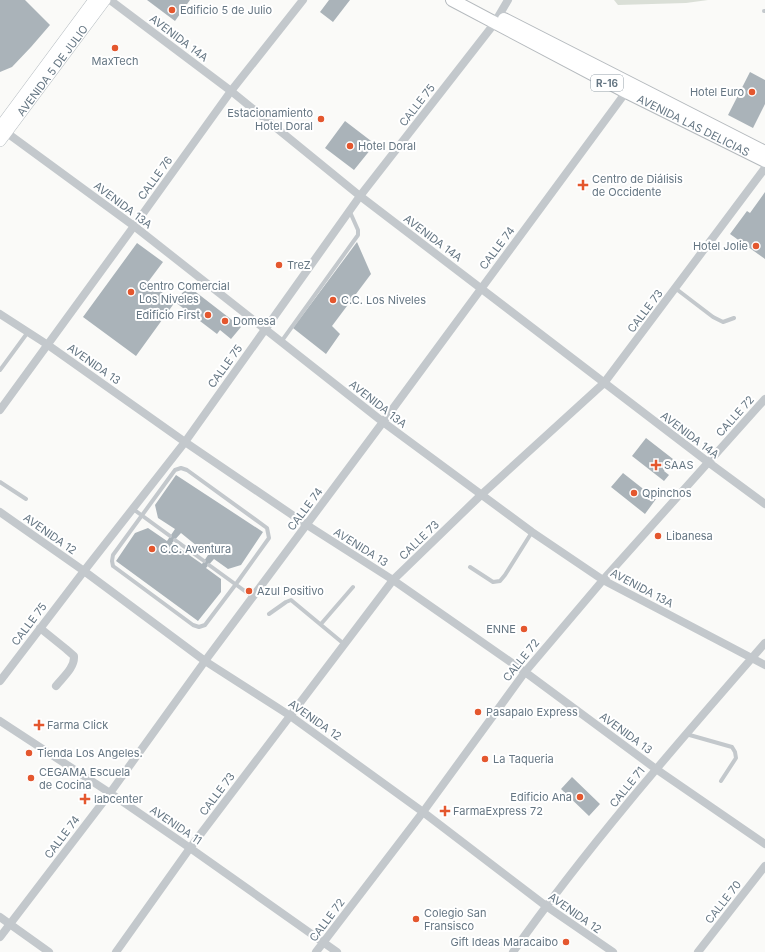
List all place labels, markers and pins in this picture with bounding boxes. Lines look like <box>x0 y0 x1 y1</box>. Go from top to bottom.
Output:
place label: Edificio 5 de Julio <box>180 3 273 17</box>
marker: Edificio 5 de Julio <box>167 5 177 15</box>
marker: MaxTech <box>110 43 120 53</box>
place label: MaxTech <box>92 54 138 68</box>
place label: Hotel Euro <box>690 85 744 99</box>
marker: Hotel Euro <box>747 87 757 97</box>
place label: Estacionamiento Hotel Doral <box>227 106 313 133</box>
marker: Estacionamiento Hotel Doral <box>316 114 326 124</box>
place label: Hotel Doral <box>358 139 416 153</box>
marker: Hotel Doral <box>345 141 355 151</box>
place label: Centro de Diálisis de Occidente <box>592 172 683 199</box>
marker: Centro de Diálisis de Occidente <box>577 179 589 191</box>
place label: Hotel Jolie <box>693 239 748 253</box>
marker: Hotel Jolie <box>751 241 761 251</box>
place label: TreZ <box>287 258 311 272</box>
marker: TreZ <box>274 260 284 270</box>
place label: Centro Comercial Los Niveles <box>139 279 230 306</box>
marker: Centro Comercial Los Niveles <box>126 287 136 297</box>
place label: C.C. Los Niveles <box>341 293 426 307</box>
marker: C.C. Los Niveles <box>328 295 338 305</box>
place label: Edificio First <box>136 308 200 322</box>
marker: Edificio First <box>203 310 213 320</box>
place label: Domesa <box>233 314 276 328</box>
marker: Domesa <box>220 316 230 326</box>
place label: SAAS <box>664 458 693 472</box>
marker: SAAS <box>651 460 661 470</box>
place label: Qpinchos <box>642 486 692 500</box>
marker: Qpinchos <box>629 488 639 498</box>
place label: Libanesa <box>666 529 713 543</box>
marker: Libanesa <box>653 531 663 541</box>
place label: C.C. Aventura <box>160 542 231 556</box>
marker: C.C. Aventura <box>147 544 157 554</box>
place label: Azul Positivo <box>257 584 324 598</box>
marker: Azul Positivo <box>244 586 254 596</box>
place label: ENNE <box>486 622 516 636</box>
marker: ENNE <box>519 624 529 634</box>
place label: Pasapalo Express <box>486 705 578 719</box>
marker: Pasapalo Express <box>473 707 483 717</box>
place label: Farma Click <box>47 718 108 732</box>
marker: Farma Click <box>34 720 44 730</box>
place label: Tienda Los Angeles. <box>37 746 143 760</box>
marker: Tienda Los Angeles. <box>24 748 34 758</box>
place label: La Taqueria <box>493 752 554 766</box>
marker: La Taqueria <box>480 754 490 764</box>
place label: CEGAMA Escuela de Cocina <box>39 765 130 792</box>
marker: CEGAMA Escuela de Cocina <box>26 773 36 783</box>
place label: Edificio Ana <box>510 790 572 804</box>
place label: labcenter <box>94 792 143 806</box>
marker: Edificio Ana <box>575 792 585 802</box>
marker: labcenter <box>79 793 91 805</box>
place label: FarmaExpress 72 <box>453 804 543 818</box>
marker: FarmaExpress 72 <box>440 806 450 816</box>
place label: Colegio San Fransisco <box>424 906 487 933</box>
marker: Colegio San Fransisco <box>411 914 421 924</box>
place label: Gift Ideas Maracaibo <box>450 935 558 949</box>
marker: Gift Ideas Maracaibo <box>561 937 571 947</box>

